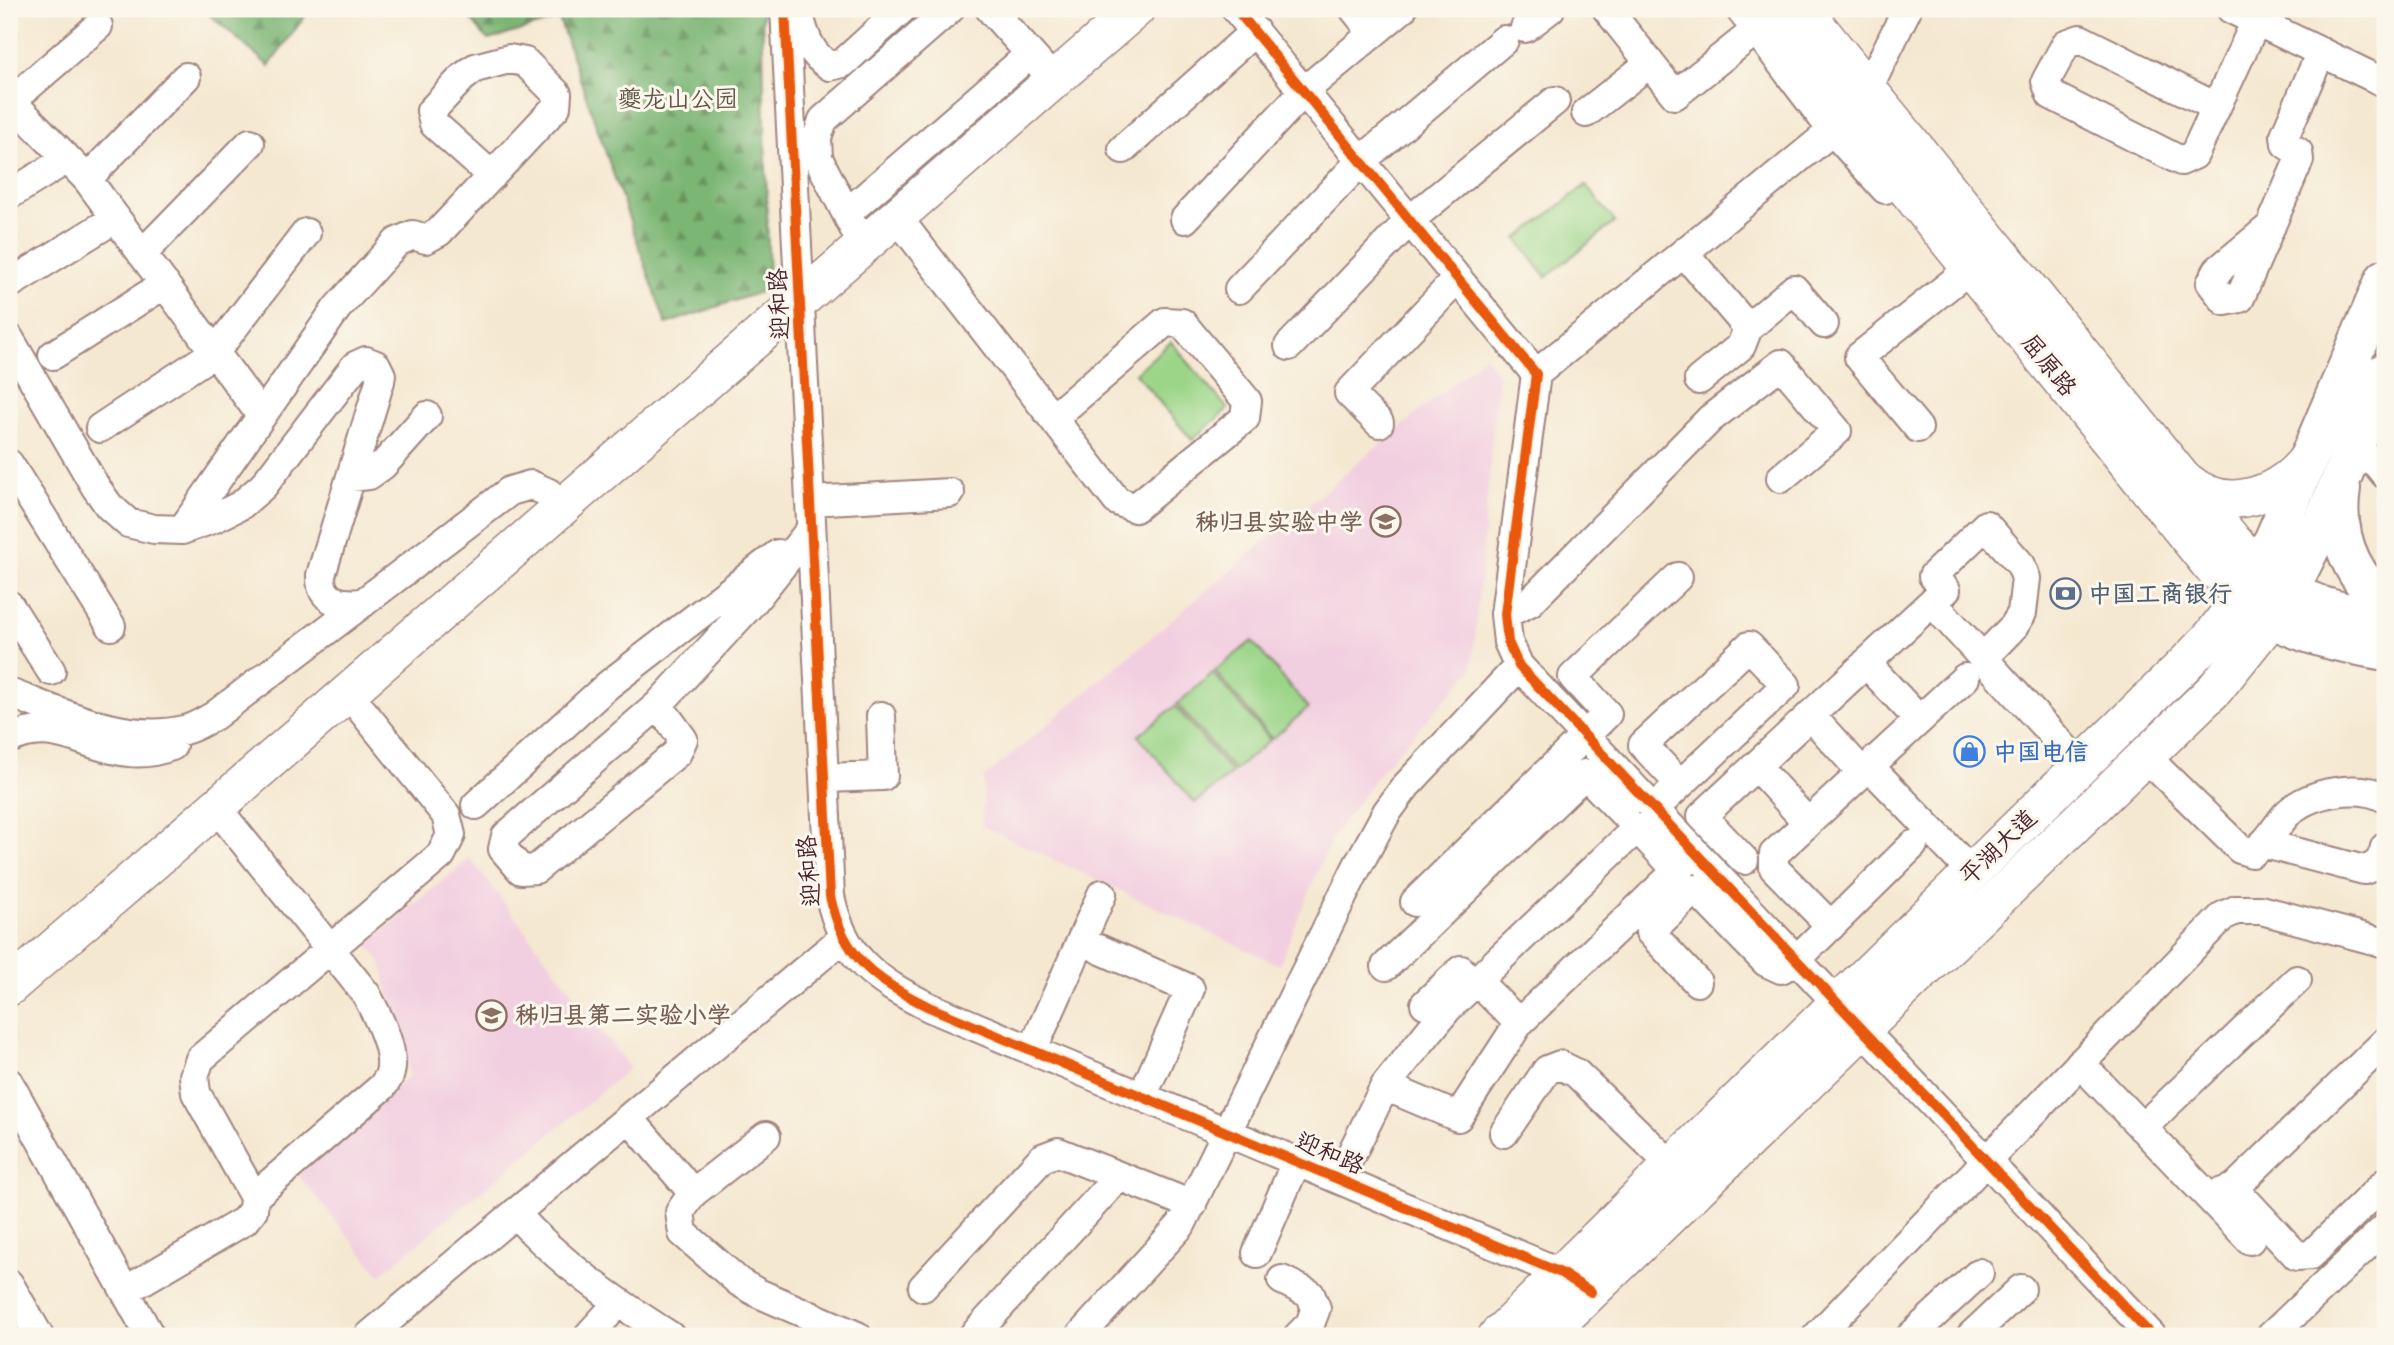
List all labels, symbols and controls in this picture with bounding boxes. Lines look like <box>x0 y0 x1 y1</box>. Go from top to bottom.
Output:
park label: 夔龙山公园 <box>618 84 738 114</box>
street label: 迎和路 <box>762 267 796 341</box>
street label: 屈原路 <box>2015 328 2083 402</box>
school or university icon: 秭归县实验中学 <box>1369 505 1403 539</box>
place label: 秭归县实验中学 <box>1195 507 1363 537</box>
bank icon: 中国工商银行 <box>2048 577 2082 611</box>
place label: 中国工商银行 <box>2088 579 2232 609</box>
shop icon: 中国电信 <box>1953 735 1987 769</box>
place label: 中国电信 <box>1993 737 2089 767</box>
street label: 平湖大道 <box>1953 803 2043 891</box>
street label: 迎和路 <box>791 834 827 908</box>
school or university icon: 秭归县第二实验小学 <box>475 998 509 1032</box>
place label: 秭归县第二实验小学 <box>515 1000 731 1030</box>
street label: 迎和路 <box>1291 1125 1369 1181</box>

